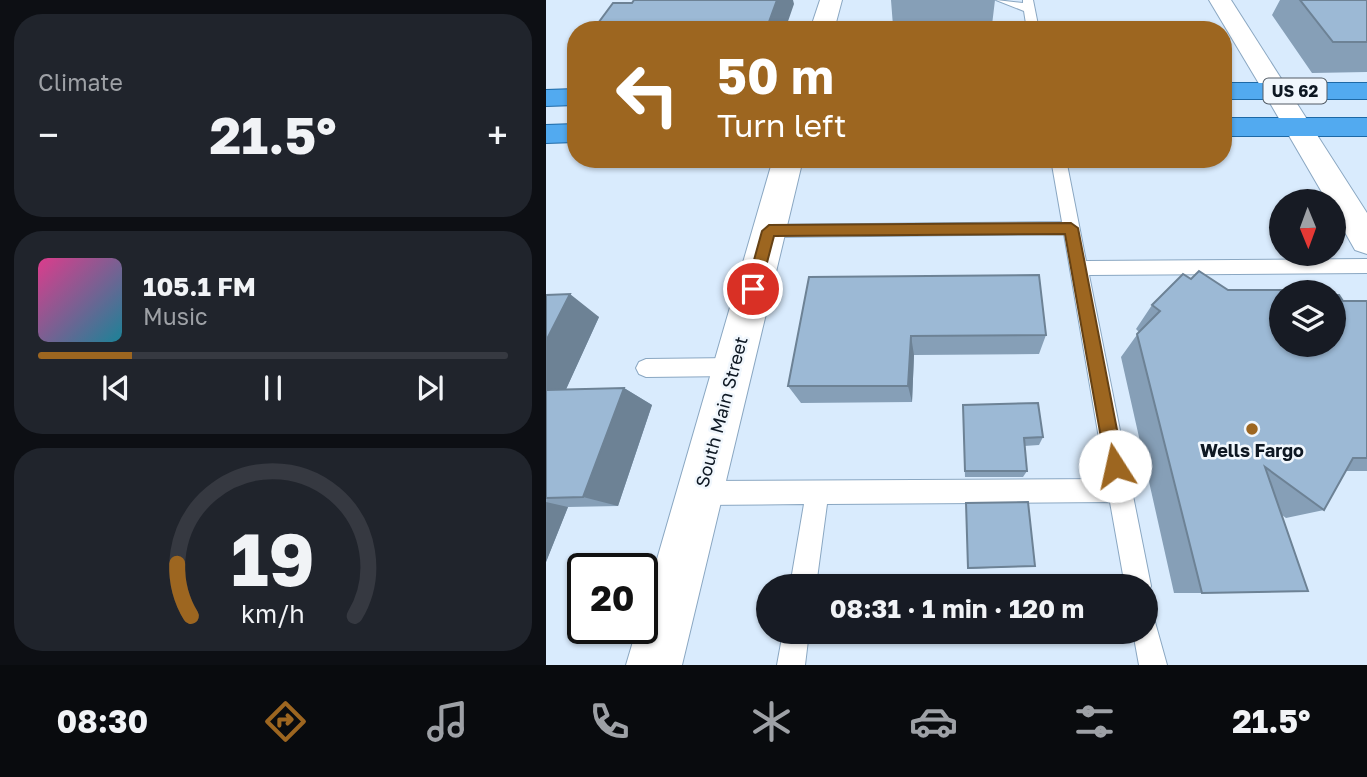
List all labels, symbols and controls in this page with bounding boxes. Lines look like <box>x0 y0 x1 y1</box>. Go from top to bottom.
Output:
text: 50 m <box>717 46 834 105</box>
icon: left <box>602 49 693 140</box>
text: Climate <box>38 68 123 96</box>
road number: US 62 <box>1264 78 1326 104</box>
text: 21.5° <box>209 103 337 165</box>
text: Turn left <box>717 106 846 144</box>
text: − <box>38 112 59 157</box>
text: + <box>487 112 508 157</box>
north arrow <box>1269 189 1346 266</box>
map controls <box>1269 189 1346 357</box>
pin <box>723 259 783 319</box>
icon: arrive <box>734 270 772 308</box>
text: 105.1 FM <box>143 271 256 302</box>
button: layers <box>1269 280 1346 357</box>
text: Music <box>143 302 208 330</box>
street label: South Main Street <box>690 334 752 490</box>
icon: previous <box>97 369 135 407</box>
icon: pause <box>254 369 292 407</box>
icon: next <box>411 369 449 407</box>
marker: Wells Fargo <box>1244 421 1260 437</box>
position arrow <box>1078 429 1152 503</box>
place label: Wells Fargo <box>1200 439 1304 461</box>
text: 19 <box>231 515 315 602</box>
speed limit sign: 20 <box>567 553 658 644</box>
text: 08:31 · 1 min · 120 m <box>830 593 1084 624</box>
text: km/h <box>241 597 305 628</box>
icon: directions <box>261 697 310 746</box>
icon: music <box>423 697 472 746</box>
icon: phone <box>585 697 634 746</box>
icon: climate <box>747 697 796 746</box>
icon: car <box>909 697 958 746</box>
icon: filters <box>1070 697 1119 746</box>
text: 08:30 <box>56 702 148 740</box>
text: 21.5° <box>1232 702 1311 740</box>

